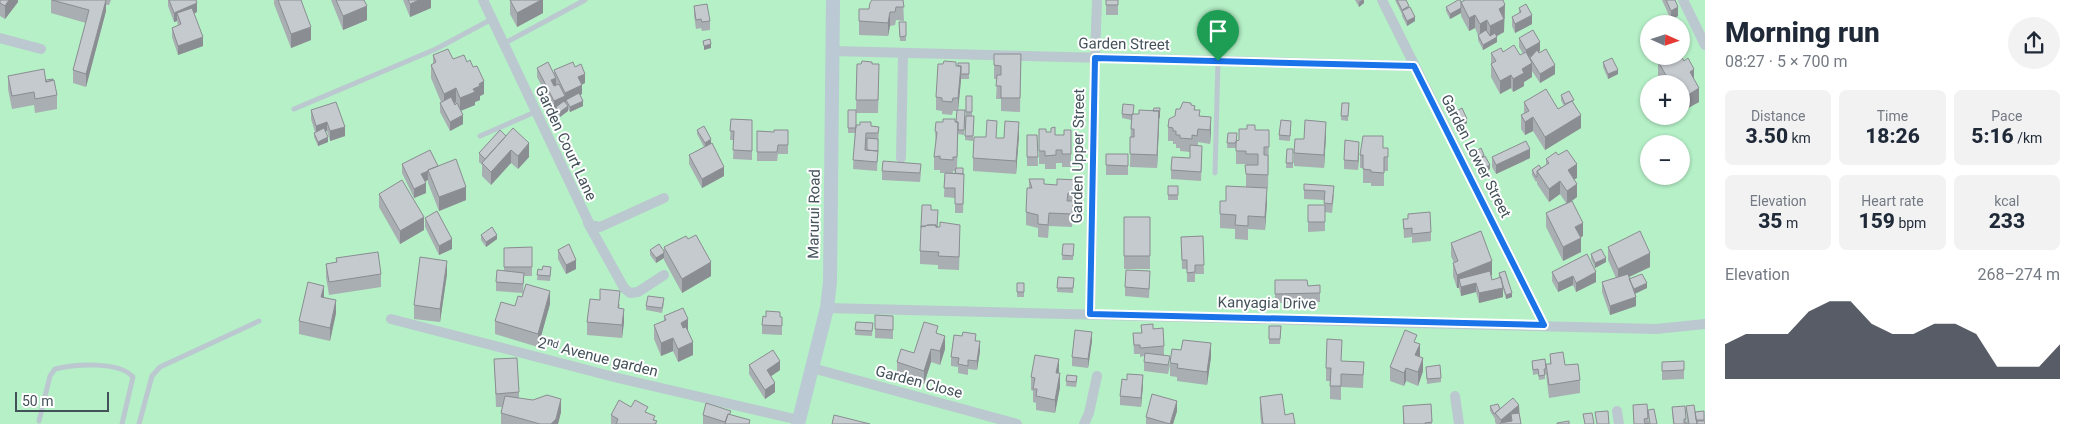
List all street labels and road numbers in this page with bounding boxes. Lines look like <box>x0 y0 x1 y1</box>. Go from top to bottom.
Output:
street label: Garden Street <box>1078 34 1170 54</box>
street label: Garden Court Lane <box>531 83 601 203</box>
street label: Garden Upper Street <box>1068 88 1088 223</box>
street label: Garden Lower Street <box>1437 91 1515 221</box>
street label: Marurui Road <box>804 169 824 259</box>
street label: Kanyagia Drive <box>1218 293 1317 313</box>
street label: 2ⁿᵈ Avenue garden <box>536 333 660 381</box>
street label: Garden Close <box>873 362 965 402</box>

